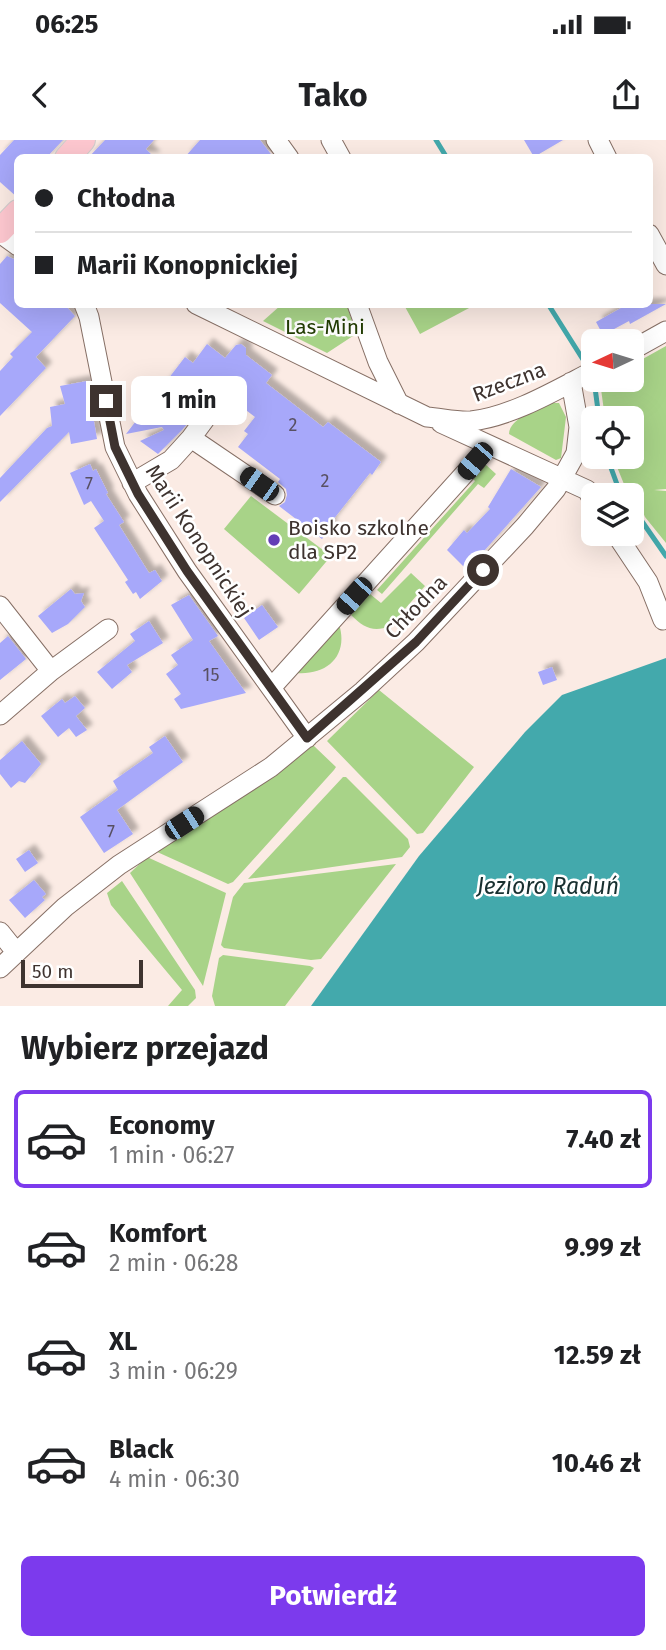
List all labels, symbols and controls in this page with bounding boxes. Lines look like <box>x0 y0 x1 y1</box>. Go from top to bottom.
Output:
text: 06:25 <box>35 9 99 40</box>
icon: back <box>21 76 59 114</box>
text: Tako <box>298 76 368 114</box>
icon: share <box>607 76 645 114</box>
text: Chłodna <box>77 183 176 214</box>
text: Marii Konopnickiej <box>77 250 298 281</box>
park label: Las-Mini <box>285 314 365 340</box>
north arrow <box>581 329 644 392</box>
map controls <box>581 329 644 546</box>
street label: Rzeczna <box>469 356 549 408</box>
callout: 1 min <box>130 376 246 426</box>
route end <box>90 385 122 417</box>
text: 1 min <box>161 386 217 414</box>
button: locate <box>581 406 644 469</box>
house number: 2 <box>289 414 298 436</box>
car <box>454 438 497 484</box>
street label: Marii Konopnickiej <box>140 460 258 622</box>
car <box>236 463 283 505</box>
house number: 2 <box>321 470 330 492</box>
house number: 7 <box>85 473 93 495</box>
button: layers <box>581 483 644 546</box>
place label: Boisko szkolne dla SP2 <box>288 515 429 565</box>
marker: Boisko szkolne dla SP2 <box>266 532 282 548</box>
route start <box>467 554 499 586</box>
street label: Chłodna <box>379 570 453 644</box>
car <box>333 573 376 619</box>
house number: 15 <box>203 664 219 686</box>
car <box>161 803 208 843</box>
house number: 7 <box>107 821 115 843</box>
water label: Jezioro Raduń <box>475 872 619 900</box>
scale bar <box>21 957 144 989</box>
text: 50 m <box>32 960 73 983</box>
text: Wybierz przejazd <box>21 1029 269 1067</box>
icon: car <box>25 1108 88 1171</box>
text: Economy <box>109 1110 215 1141</box>
text: 7.40 zł <box>566 1124 641 1155</box>
text: 1 min · 06:27 <box>109 1141 234 1169</box>
icon: car <box>25 1216 88 1279</box>
text: Komfort <box>109 1218 207 1249</box>
text: 9.99 zł <box>565 1232 641 1263</box>
text: 2 min · 06:28 <box>109 1249 239 1277</box>
icon: car <box>25 1324 88 1387</box>
text: XL <box>109 1326 137 1357</box>
text: 12.59 zł <box>554 1340 641 1371</box>
text: 3 min · 06:29 <box>109 1357 238 1385</box>
icon: car <box>25 1432 88 1495</box>
text: Black <box>109 1434 174 1465</box>
text: 10.46 zł <box>552 1448 641 1479</box>
text: 4 min · 06:30 <box>109 1465 240 1493</box>
button: Potwierdź <box>21 1556 645 1636</box>

